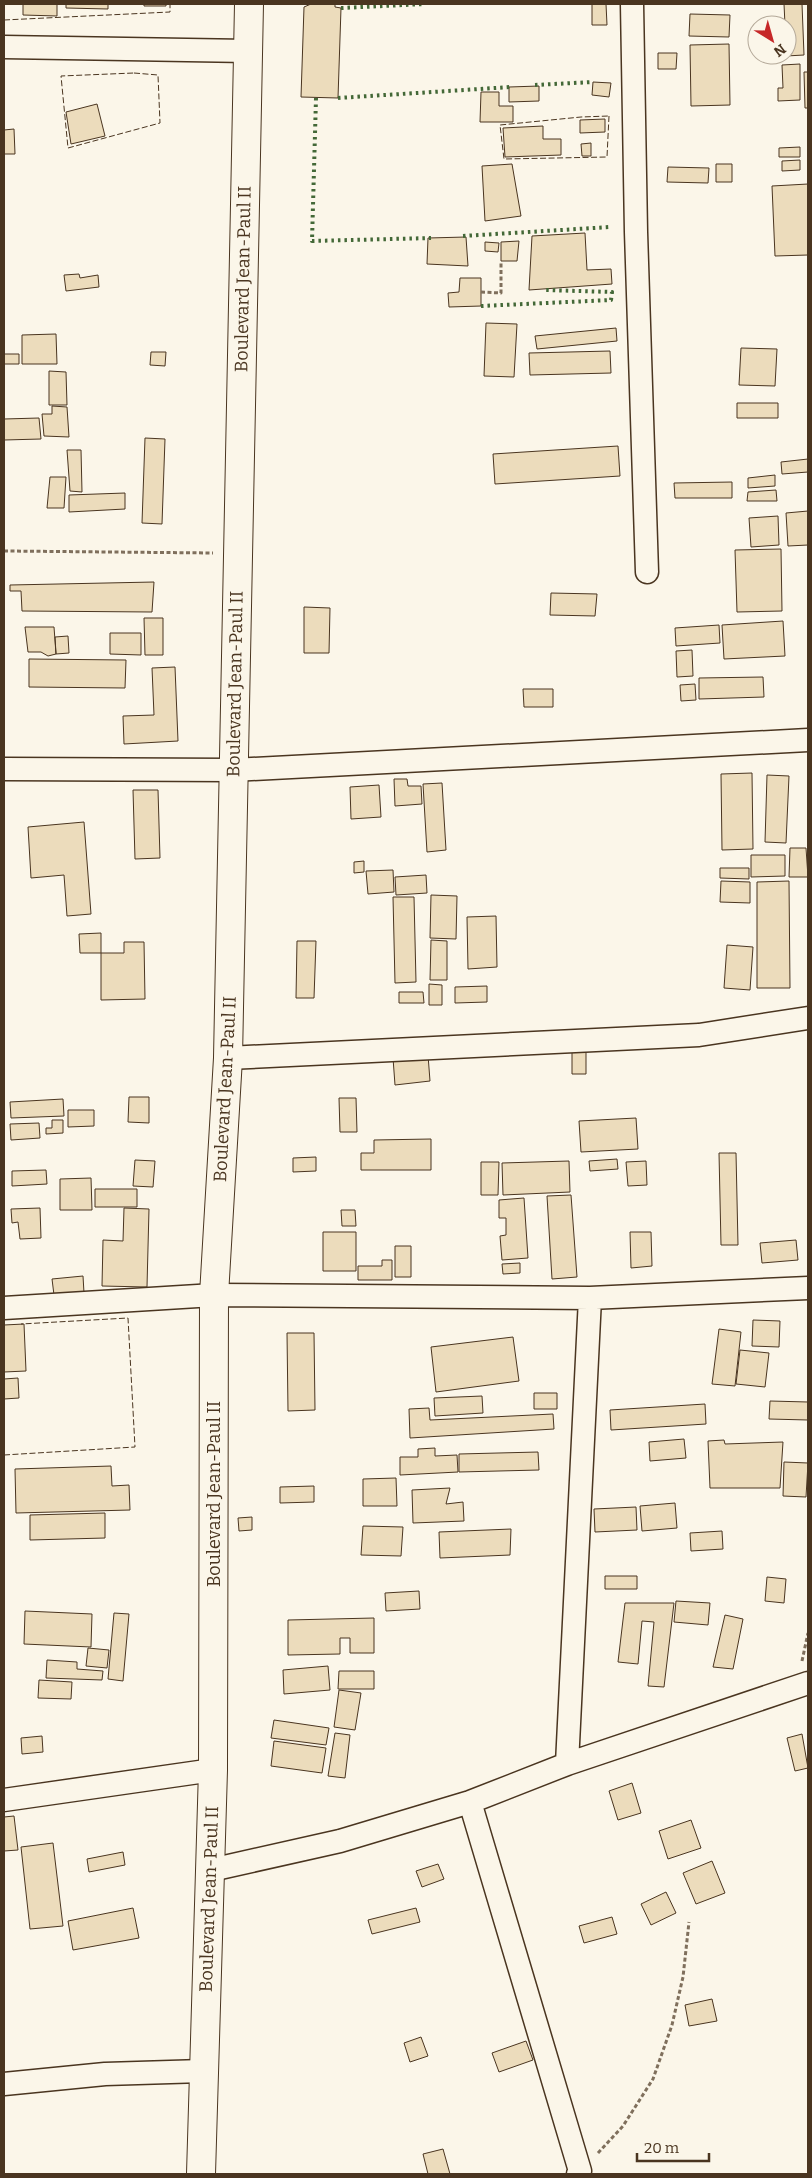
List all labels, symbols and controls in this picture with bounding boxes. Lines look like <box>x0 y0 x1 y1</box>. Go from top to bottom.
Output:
north arrow <box>747 15 797 65</box>
text: N <box>770 40 789 60</box>
street label: Boulevard Jean-Paul II <box>230 186 256 372</box>
street label: Boulevard Jean-Paul II <box>222 591 248 777</box>
street label: Boulevard Jean-Paul II <box>209 995 241 1183</box>
street label: Boulevard Jean-Paul II <box>203 1401 225 1587</box>
street label: Boulevard Jean-Paul II <box>195 1806 223 1992</box>
scale bar <box>637 2130 710 2162</box>
text: 20 m <box>644 2139 680 2157</box>

